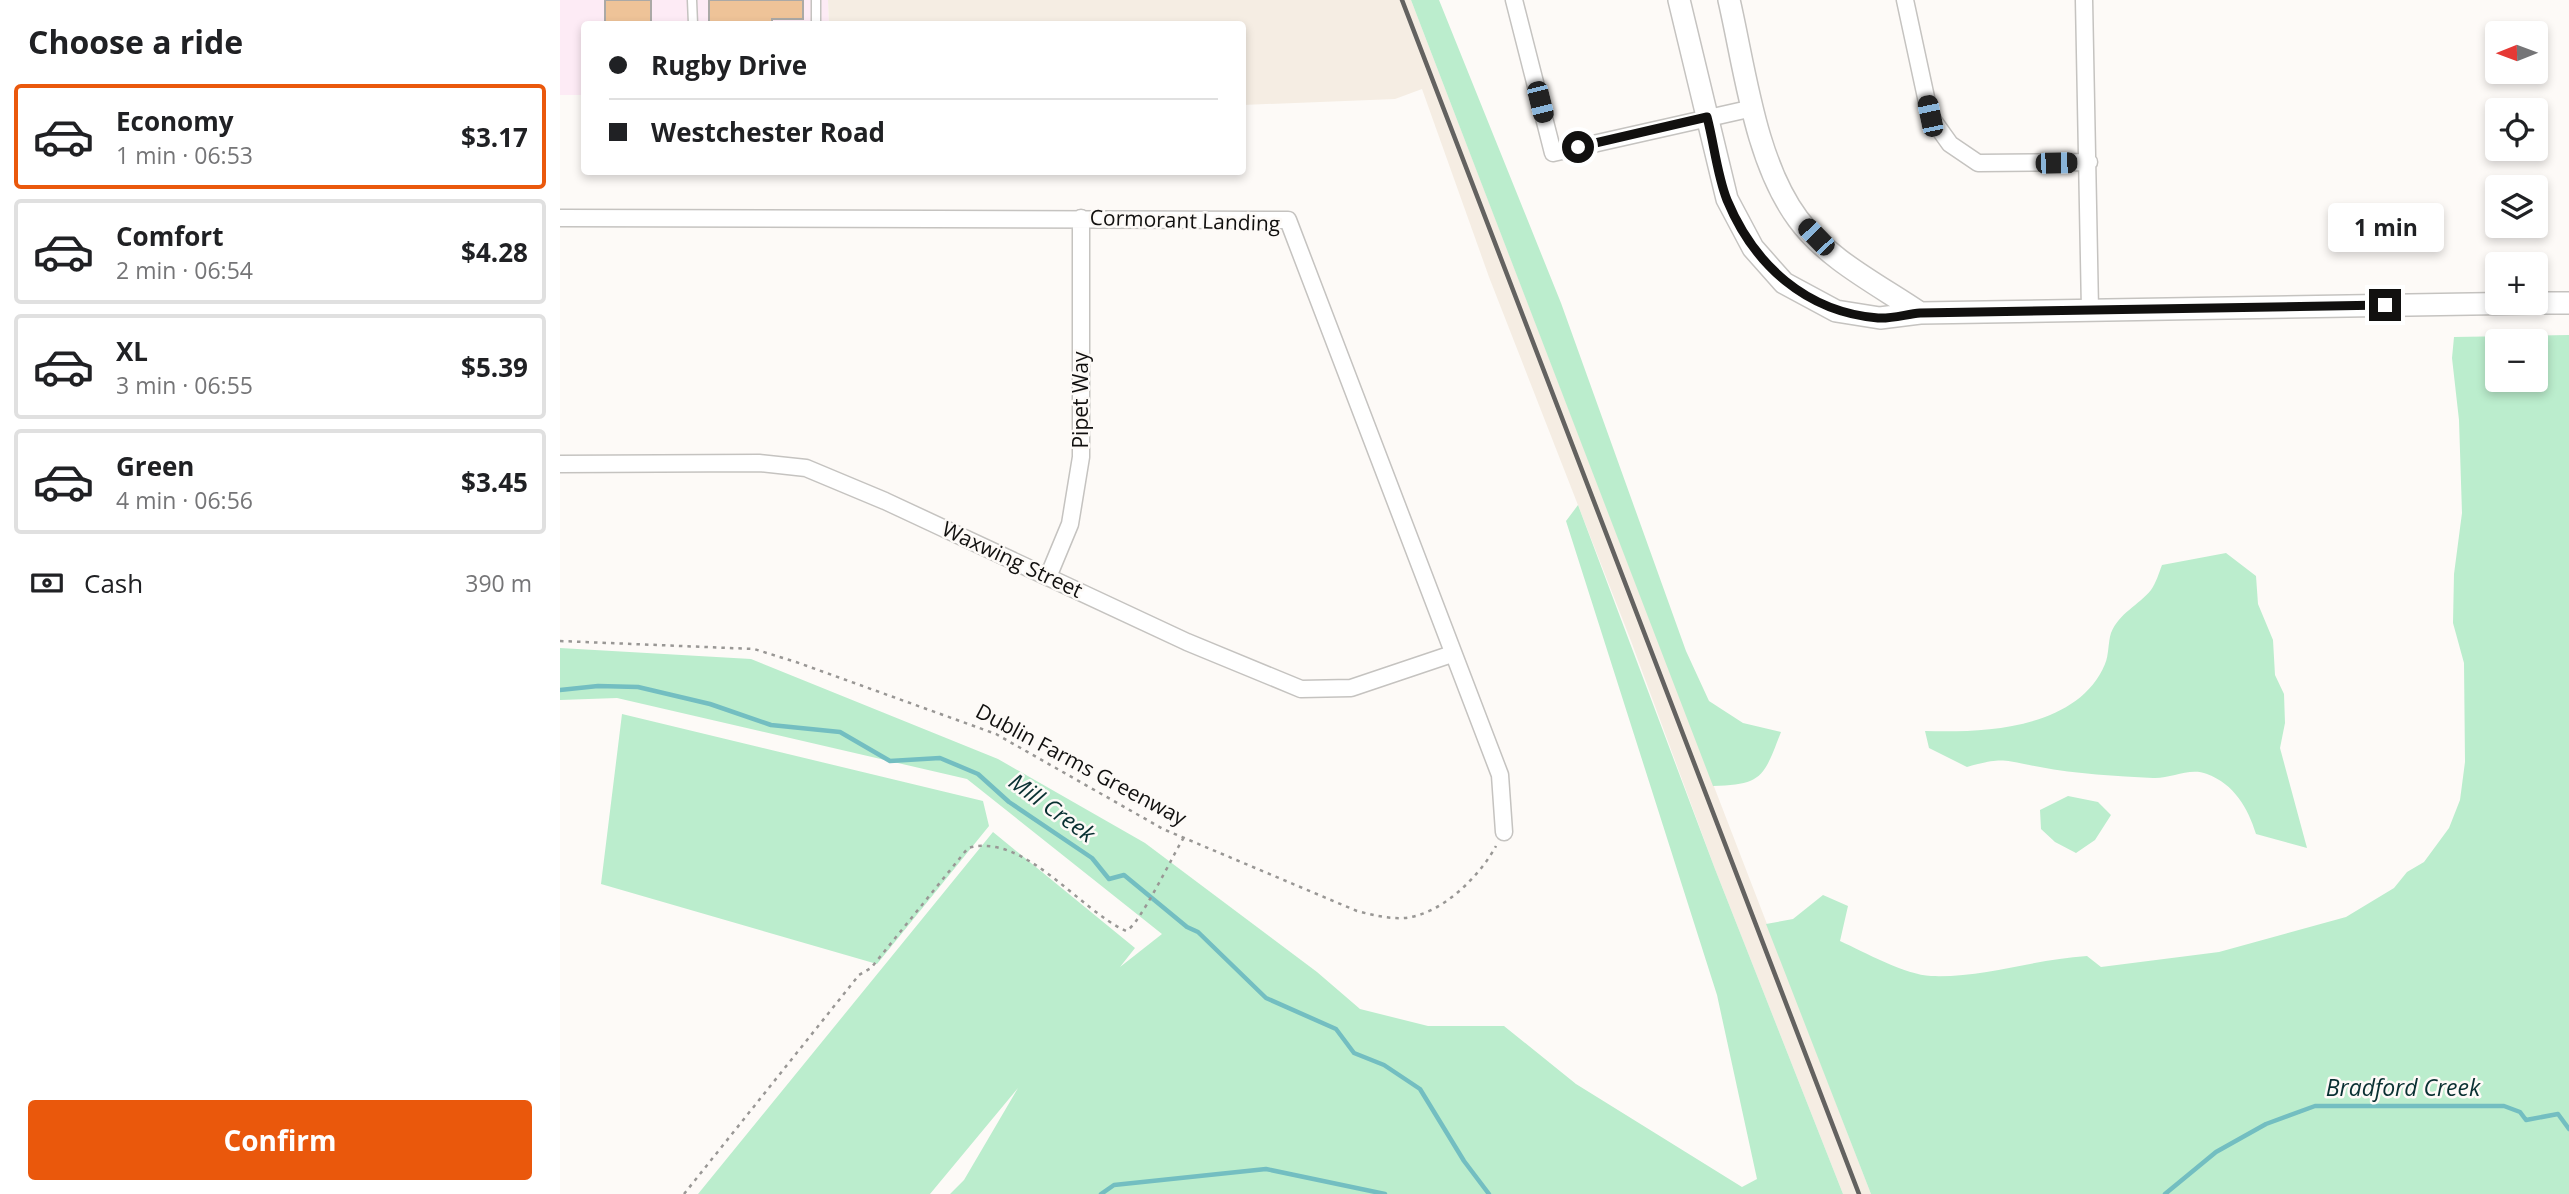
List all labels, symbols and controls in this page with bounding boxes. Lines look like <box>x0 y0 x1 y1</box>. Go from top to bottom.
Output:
text: Choose a ride <box>28 20 243 63</box>
north arrow <box>2485 21 2548 84</box>
map controls <box>2485 21 2548 392</box>
text: Rugby Drive <box>651 47 807 83</box>
car <box>1525 79 1556 125</box>
car <box>1916 93 1945 139</box>
button: locate <box>2485 98 2548 161</box>
text: Economy <box>116 103 234 139</box>
icon: car <box>32 105 95 168</box>
text: Westchester Road <box>651 114 885 150</box>
text: $3.17 <box>461 119 528 155</box>
route start <box>1562 131 1594 163</box>
text: 1 min · 06:53 <box>116 139 253 171</box>
car <box>2035 152 2078 174</box>
button: layers <box>2485 175 2548 238</box>
street label: Cormorant Landing <box>1089 203 1281 237</box>
callout: 1 min <box>2327 204 2443 252</box>
text: 1 min <box>2354 211 2418 243</box>
car <box>1794 215 1839 259</box>
text: Comfort <box>116 218 223 254</box>
icon: car <box>32 220 95 283</box>
text: $4.28 <box>461 234 528 270</box>
button: + <box>2485 252 2548 315</box>
text: 2 min · 06:54 <box>116 254 253 286</box>
route end <box>2369 289 2401 321</box>
button: − <box>2485 329 2548 392</box>
text: XL <box>116 333 148 369</box>
icon: car <box>32 335 95 398</box>
text: $5.39 <box>461 349 528 385</box>
street label: Pipet Way <box>1066 351 1094 449</box>
text: 3 min · 06:55 <box>116 369 253 401</box>
text: Green <box>116 448 194 484</box>
icon: car <box>32 450 95 513</box>
text: $3.45 <box>461 464 528 500</box>
text: 4 min · 06:56 <box>116 484 253 516</box>
street label: Waxwing Street <box>938 514 1087 604</box>
icon: cash <box>28 564 66 602</box>
text: Cash <box>84 565 143 601</box>
text: 390 m <box>465 567 532 599</box>
street label: Dublin Farms Greenway <box>971 697 1192 832</box>
water label: Mill Creek <box>1003 765 1103 850</box>
water label: Bradford Creek <box>2326 1071 2481 1103</box>
button: Confirm <box>28 1100 532 1180</box>

